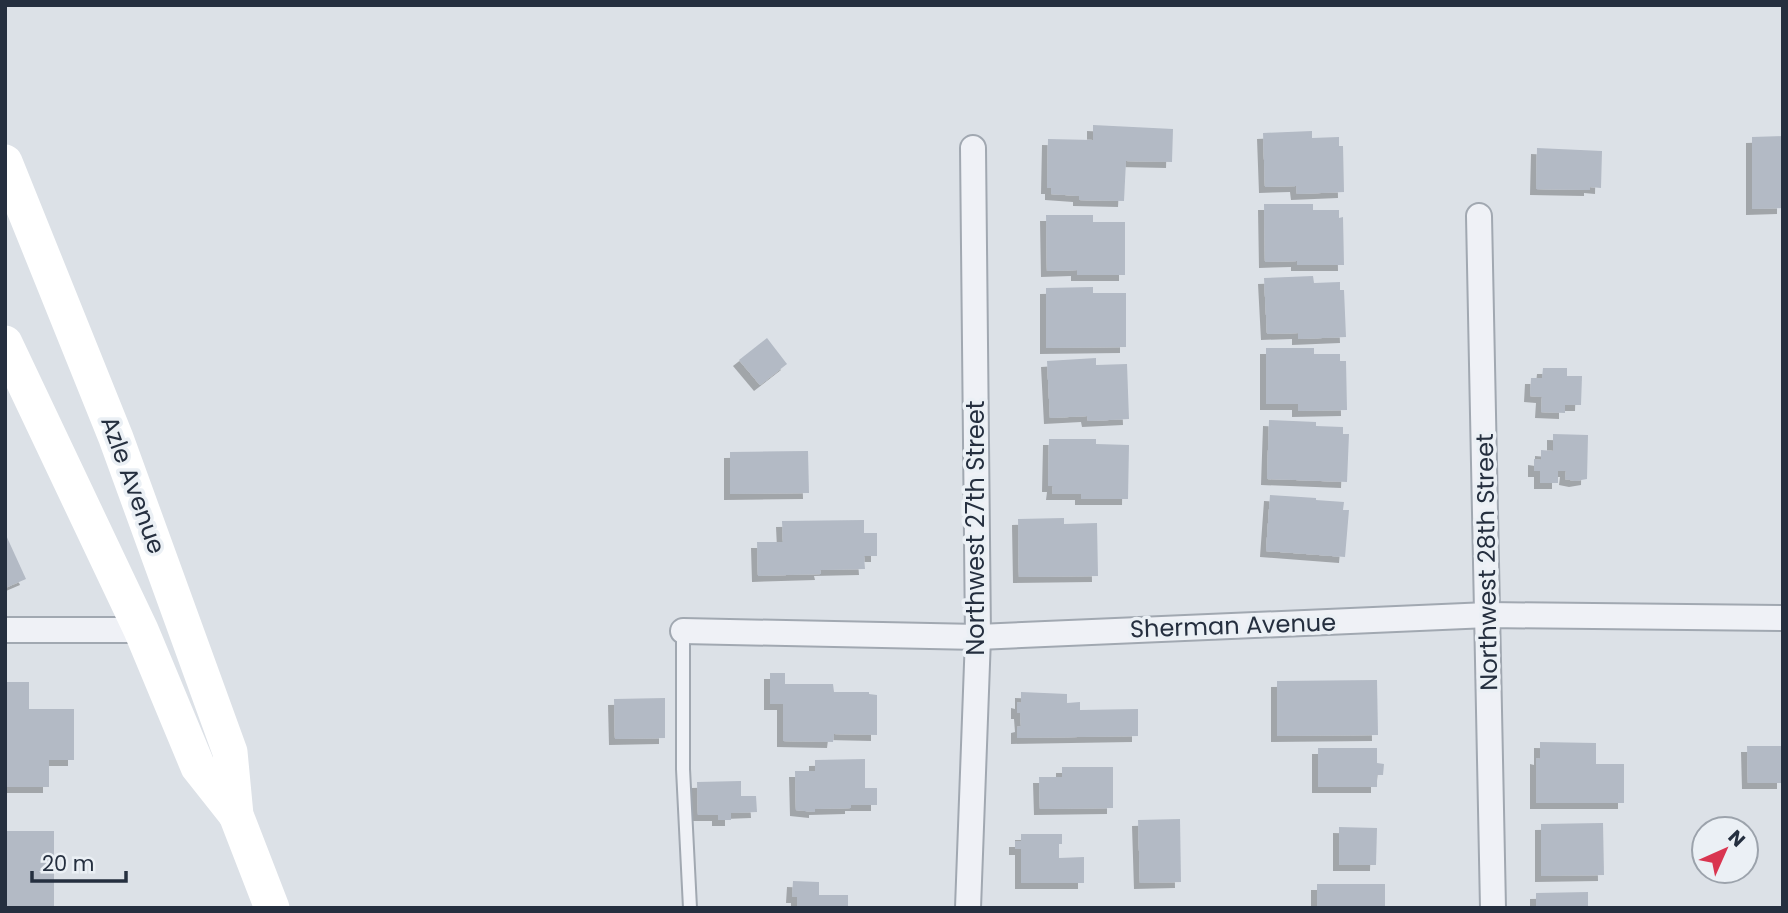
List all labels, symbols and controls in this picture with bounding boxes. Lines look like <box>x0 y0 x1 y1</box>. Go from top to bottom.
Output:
street label: Northwest 27th Street <box>959 400 992 656</box>
street label: Azle Avenue <box>93 411 174 558</box>
street label: Northwest 28th Street <box>1468 433 1505 691</box>
street label: Sherman Avenue <box>1129 605 1337 646</box>
north arrow <box>1690 815 1760 885</box>
text: N <box>1722 824 1751 853</box>
scale bar <box>32 839 126 883</box>
text: 20 m <box>42 849 95 878</box>

